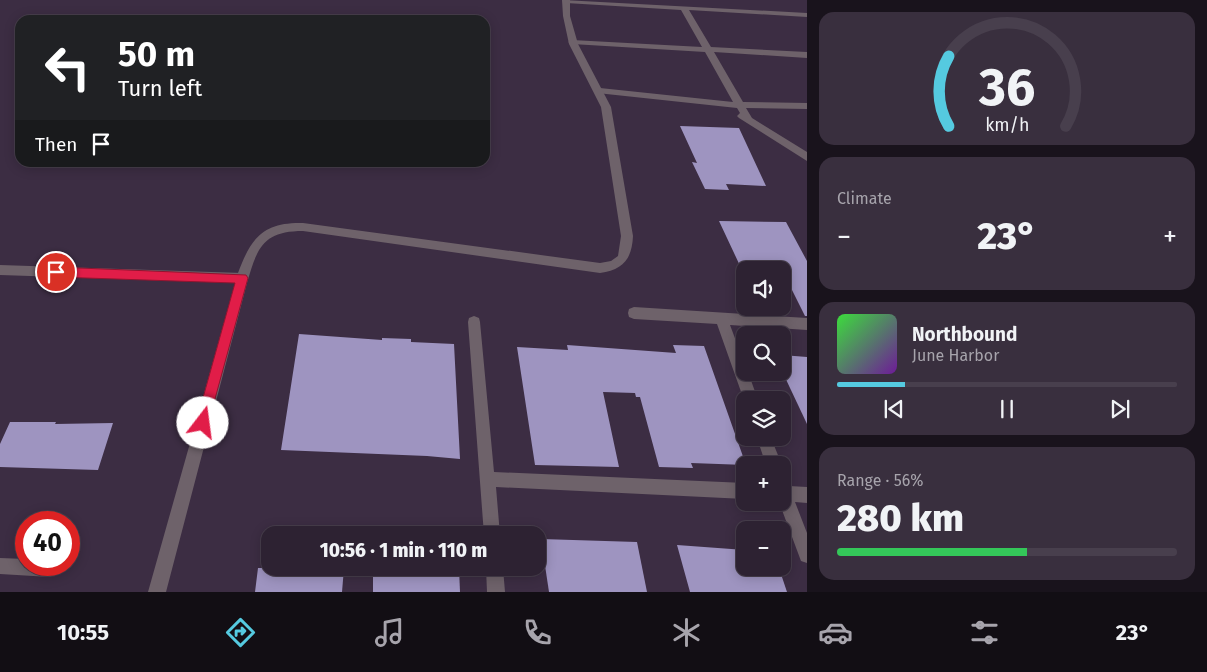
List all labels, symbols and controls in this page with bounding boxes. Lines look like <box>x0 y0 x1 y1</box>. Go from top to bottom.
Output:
text: 50 m <box>118 33 195 75</box>
icon: left <box>35 35 100 100</box>
text: 36 <box>978 56 1035 119</box>
text: Turn left <box>118 75 202 102</box>
text: km/h <box>985 114 1029 136</box>
icon: arrive <box>87 130 115 158</box>
text: Then <box>35 133 77 156</box>
text: Climate <box>837 189 892 208</box>
text: 23° <box>977 213 1037 259</box>
text: − <box>837 220 851 253</box>
text: + <box>1163 220 1177 253</box>
pin <box>35 251 77 293</box>
icon: arrive <box>42 258 70 286</box>
map controls <box>736 261 791 576</box>
button: sound <box>736 261 791 316</box>
text: Northbound <box>912 323 1017 346</box>
button: search <box>736 326 791 381</box>
text: June Harbor <box>912 346 999 365</box>
button: layers <box>736 391 791 446</box>
icon: previous <box>880 395 908 423</box>
icon: pause <box>993 395 1021 423</box>
icon: next <box>1106 395 1134 423</box>
position arrow <box>176 396 228 448</box>
button: + <box>736 456 791 511</box>
text: Range · 56% <box>837 471 923 490</box>
text: 280 km <box>837 495 964 541</box>
speed limit sign: 40 <box>15 511 80 576</box>
button: − <box>736 521 791 576</box>
text: 10:56 · 1 min · 110 m <box>320 539 487 562</box>
icon: directions <box>223 615 258 650</box>
icon: music <box>372 615 407 650</box>
icon: phone <box>520 615 555 650</box>
icon: climate <box>669 615 704 650</box>
icon: car <box>818 615 853 650</box>
icon: filters <box>967 615 1002 650</box>
text: 10:55 <box>57 619 109 646</box>
text: 23° <box>1116 619 1150 646</box>

